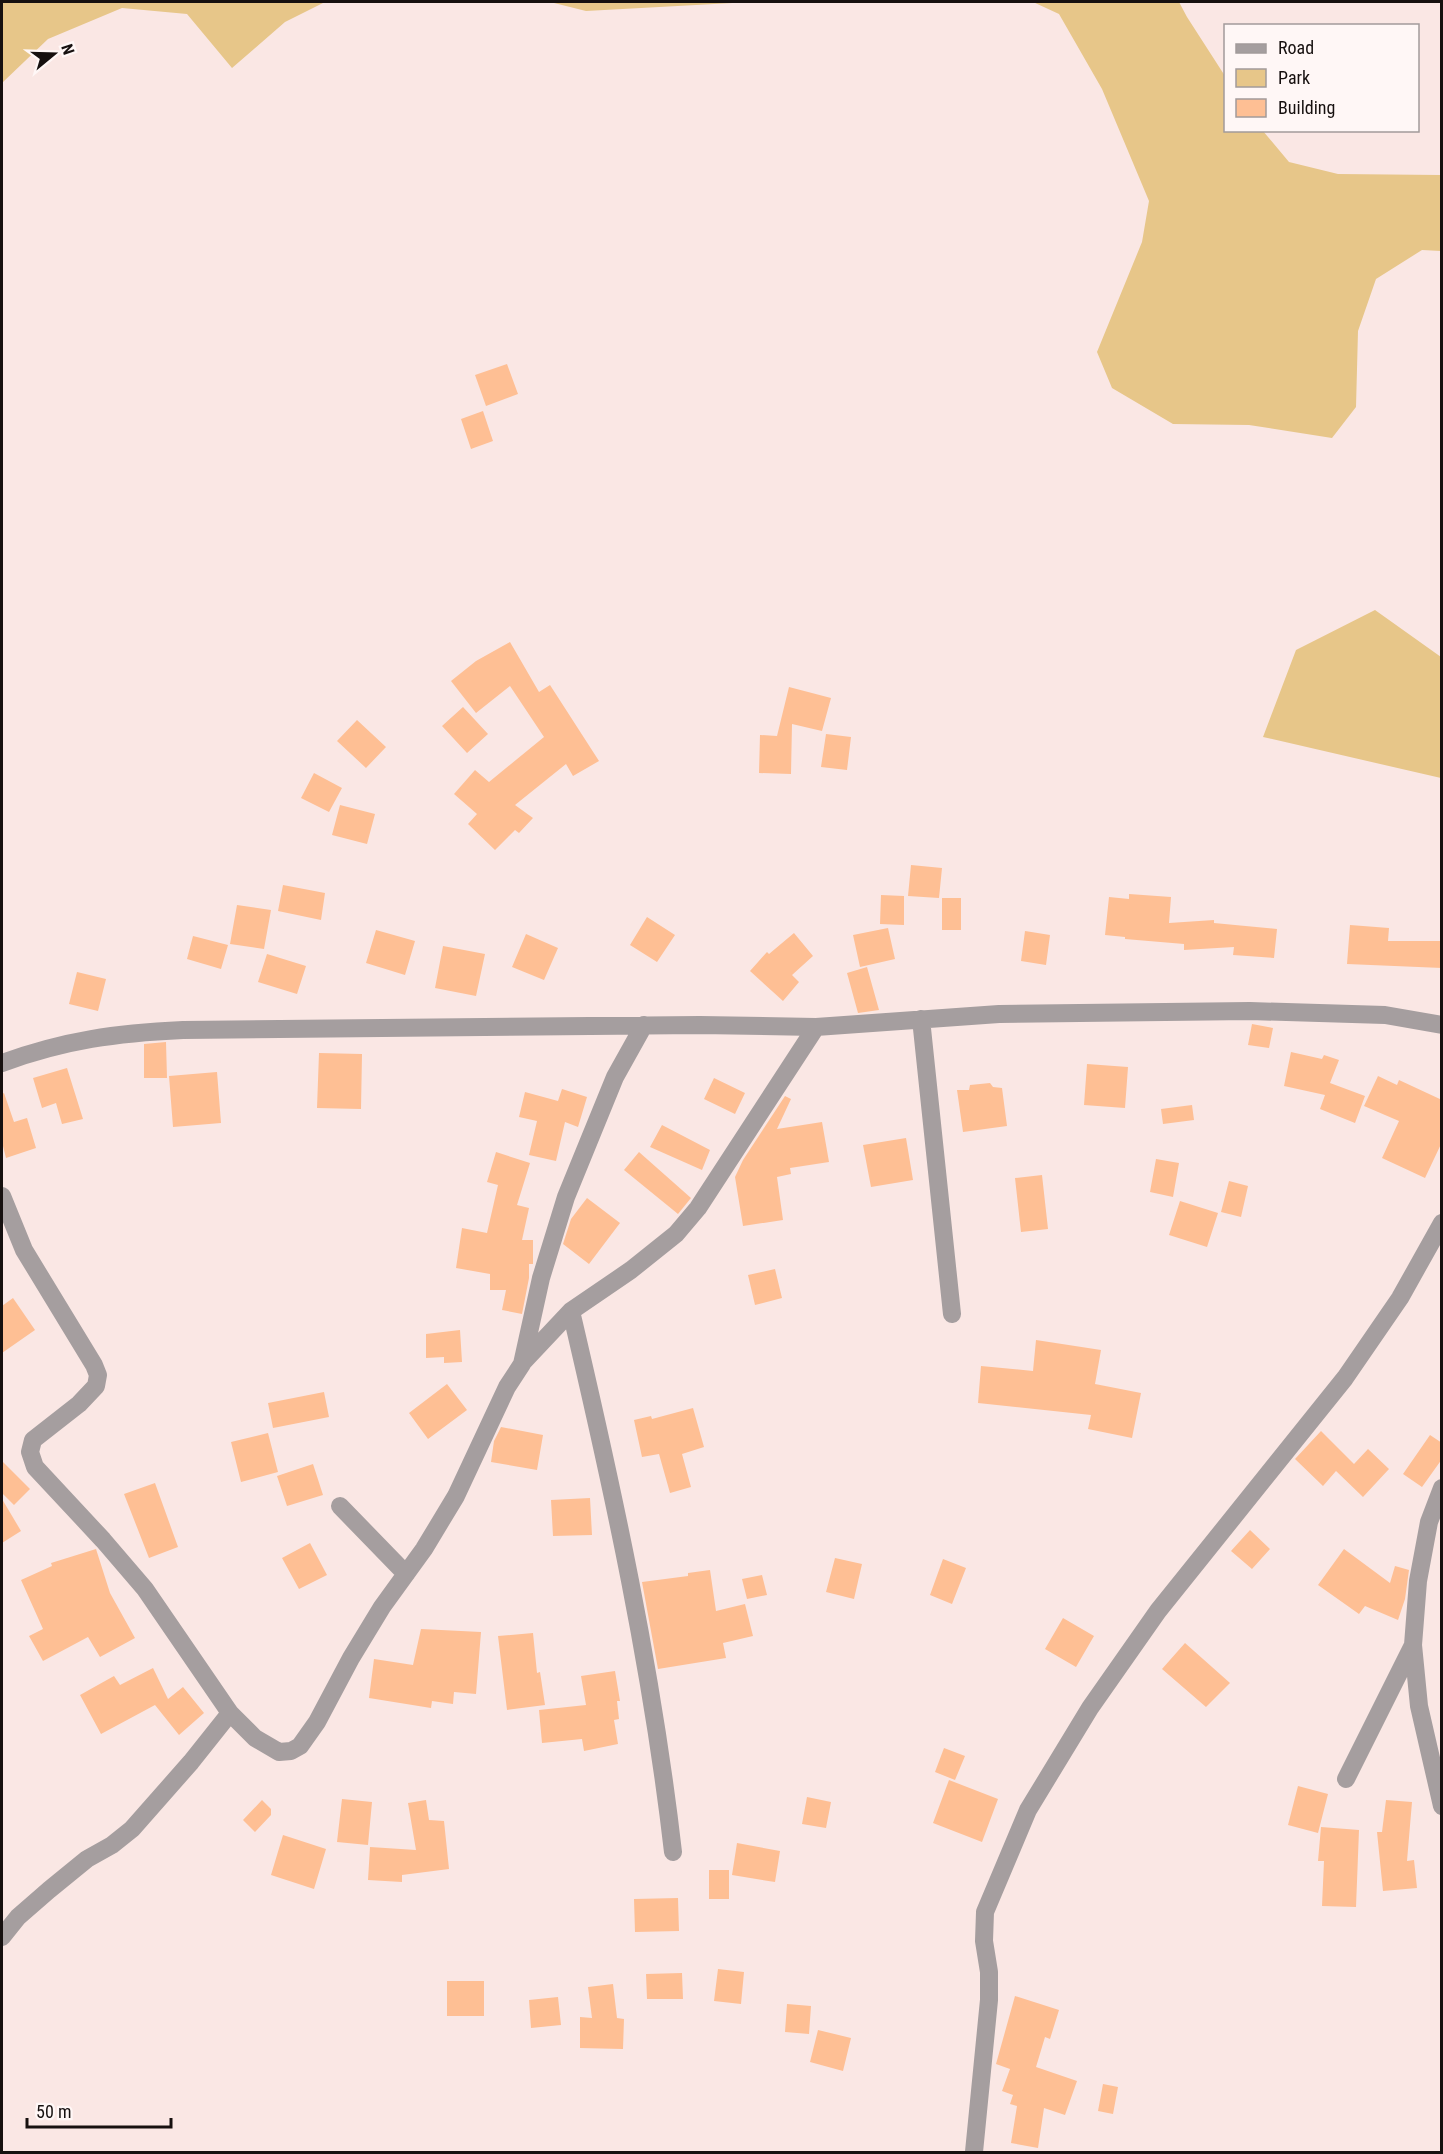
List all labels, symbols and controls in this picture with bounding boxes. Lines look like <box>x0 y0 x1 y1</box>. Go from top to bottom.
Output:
north arrow <box>24 24 84 84</box>
legend <box>1224 24 1419 132</box>
text: Road <box>1278 37 1314 58</box>
text: N <box>57 42 78 57</box>
text: Park <box>1278 67 1310 88</box>
text: Building <box>1278 97 1335 118</box>
scale bar <box>27 2091 171 2129</box>
text: 50 m <box>36 2101 71 2122</box>

